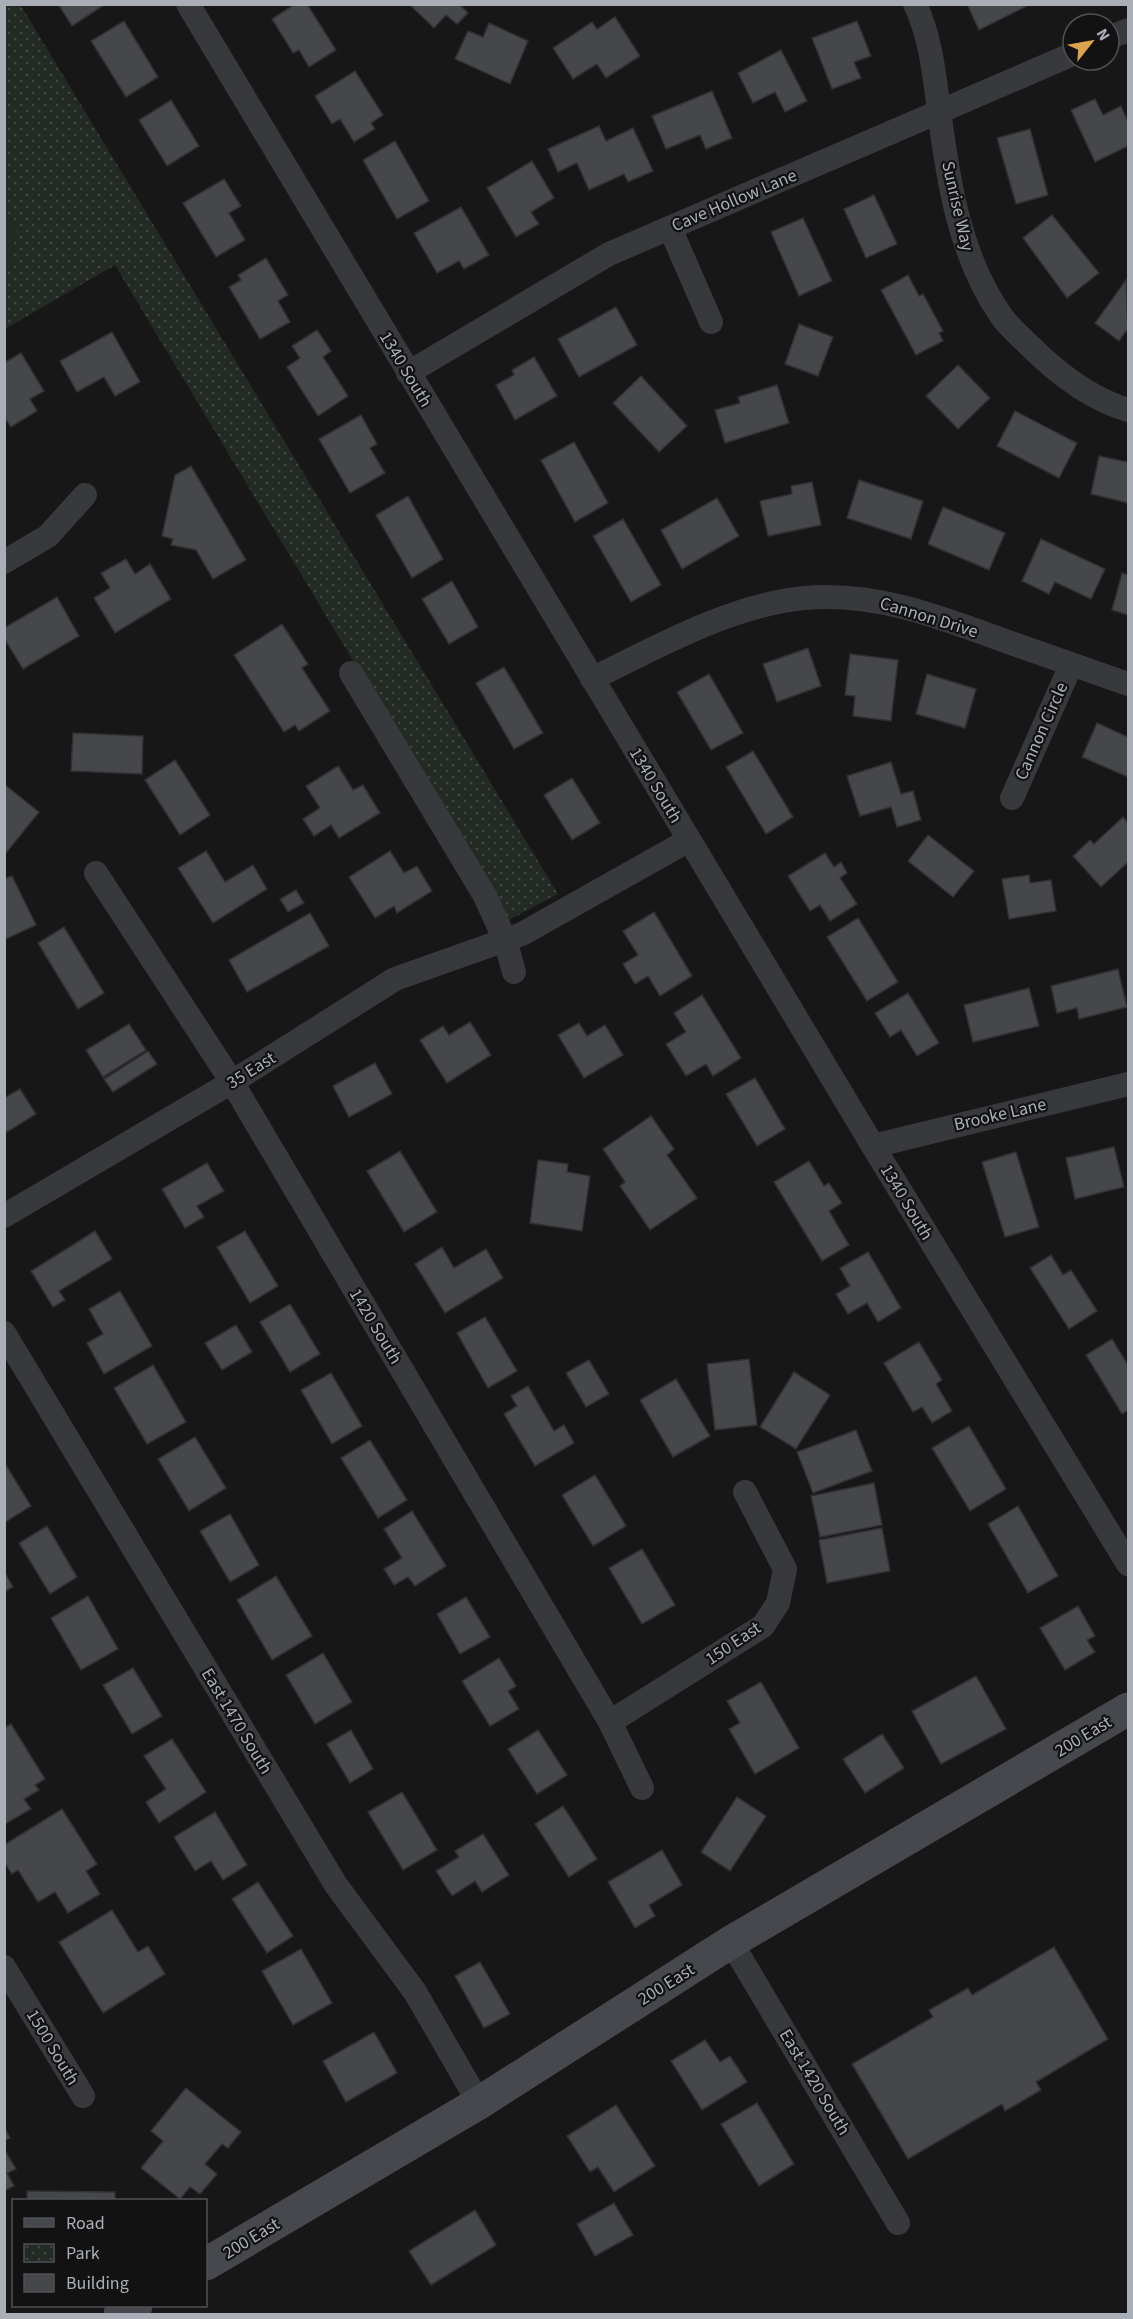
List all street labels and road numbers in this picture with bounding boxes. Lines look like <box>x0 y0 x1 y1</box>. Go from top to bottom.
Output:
street label: Sunrise Way <box>935 159 980 254</box>
street label: Cave Hollow Lane <box>668 163 801 238</box>
street label: 1340 South <box>373 327 438 412</box>
street label: Cannon Drive <box>877 591 981 644</box>
street label: Cannon Circle <box>1009 678 1074 784</box>
street label: 1340 South <box>623 743 688 828</box>
street label: 35 East <box>222 1046 281 1095</box>
street label: Brooke Lane <box>952 1092 1049 1137</box>
street label: 1340 South <box>874 1160 939 1245</box>
street label: 1420 South <box>343 1284 408 1369</box>
street label: 150 East <box>700 1616 766 1671</box>
street label: East 1470 South <box>195 1663 278 1779</box>
street label: 200 East <box>1050 1710 1116 1763</box>
street label: 200 East <box>633 1957 699 2012</box>
street label: 1500 South <box>20 2005 85 2090</box>
street label: East 1420 South <box>773 2024 856 2140</box>
street label: 200 East <box>218 2212 284 2265</box>

